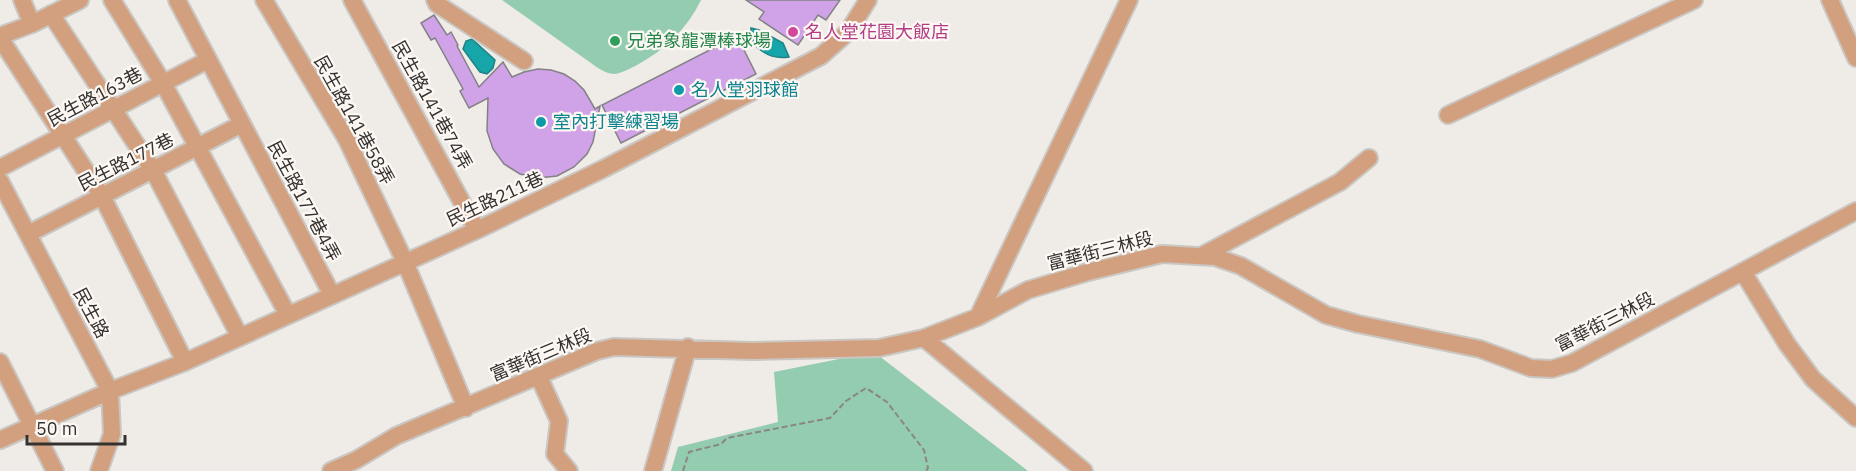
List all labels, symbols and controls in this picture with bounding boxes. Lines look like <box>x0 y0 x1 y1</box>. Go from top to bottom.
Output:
place label: 名人堂花園大飯店 <box>805 20 949 43</box>
marker: 名人堂花園大飯店 <box>786 25 800 39</box>
place label: 兄弟象龍潭棒球場 <box>627 29 771 52</box>
marker: 兄弟象龍潭棒球場 <box>608 34 622 48</box>
street label: 民生路141巷74弄 <box>387 36 477 173</box>
street label: 民生路141巷58弄 <box>309 51 399 188</box>
street label: 民生路163巷 <box>43 62 146 131</box>
place label: 名人堂羽球館 <box>691 78 799 101</box>
marker: 名人堂羽球館 <box>672 83 686 97</box>
place label: 室內打擊練習場 <box>553 110 679 133</box>
marker: 室內打擊練習場 <box>534 115 548 129</box>
street label: 民生路177巷 <box>74 128 178 196</box>
street label: 民生路177巷4弄 <box>263 137 346 265</box>
street label: 民生路211巷 <box>443 166 547 231</box>
street label: 富華街三林段 <box>1045 226 1155 275</box>
street label: 民生路 <box>69 284 114 342</box>
street label: 富華街三林段 <box>1551 287 1658 356</box>
street label: 富華街三林段 <box>487 323 595 386</box>
scale bar <box>27 408 124 446</box>
text: 50 m <box>36 417 78 440</box>

